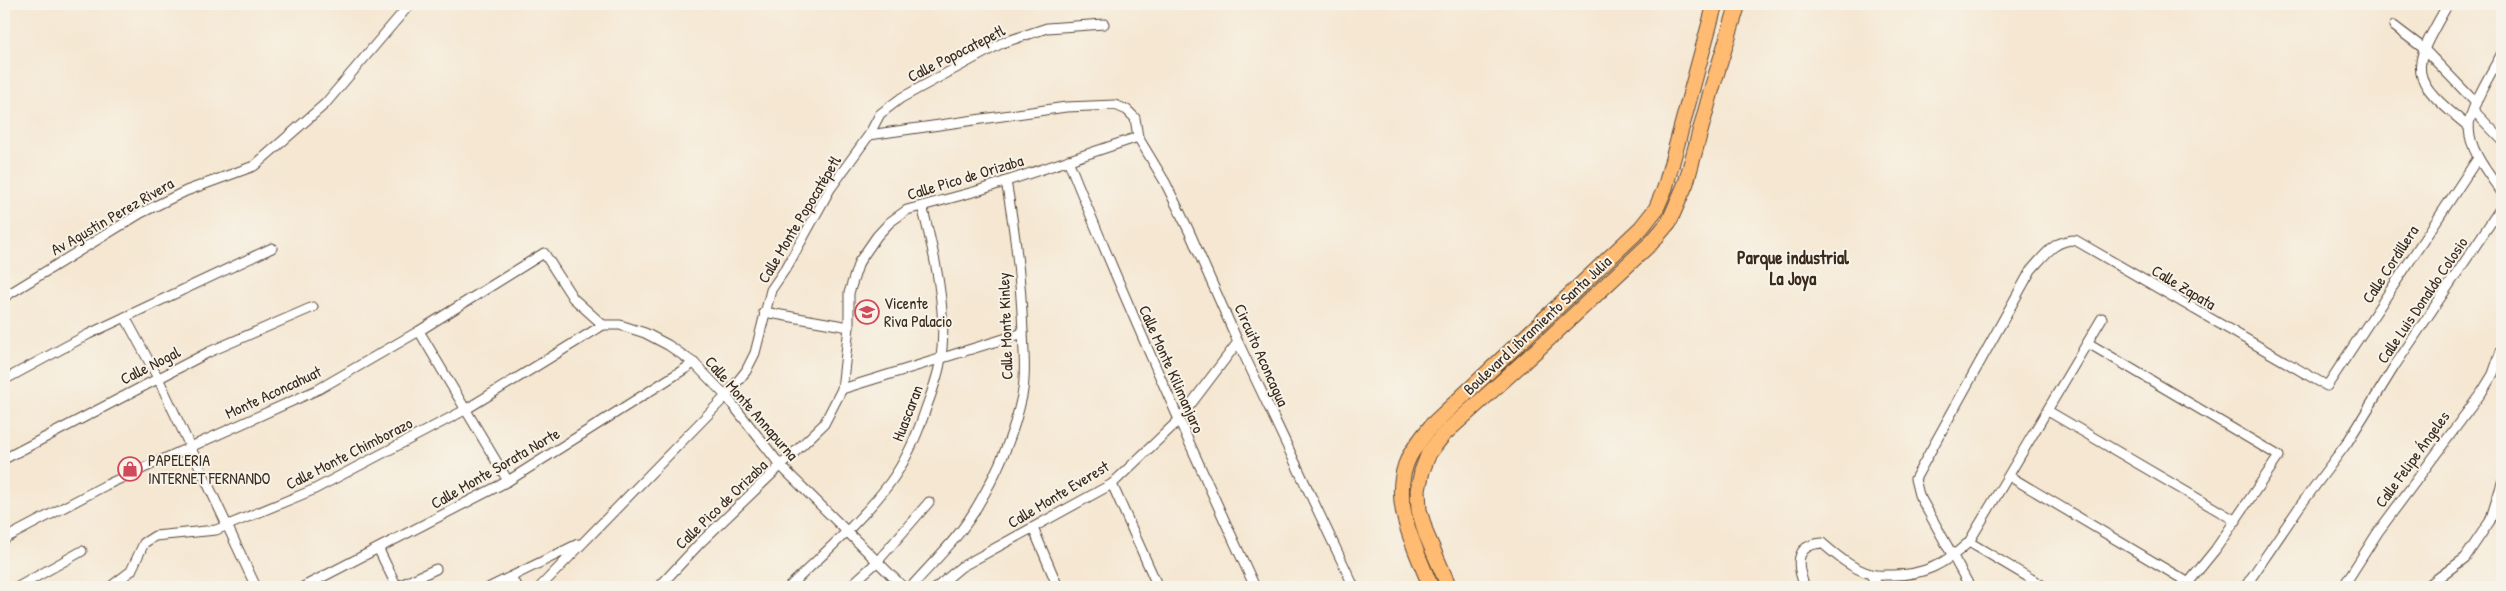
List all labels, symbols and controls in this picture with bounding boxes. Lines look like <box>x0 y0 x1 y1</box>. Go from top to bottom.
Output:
street label: Calle Popocatepetl <box>903 19 1009 87</box>
street label: Calle Pico de Orizaba <box>904 149 1026 205</box>
street label: Calle Monte Popocatépetl <box>752 150 846 287</box>
street label: Av Agustin Perez Rivera <box>47 172 177 260</box>
street label: Calle Cordillera <box>2357 221 2423 307</box>
street label: Calle Luis Donaldo Colosio <box>2371 232 2473 368</box>
district label: Parque industrial La Joya <box>1737 245 1850 292</box>
street label: Boulevard Libramiento Santa Julia <box>1458 250 1616 400</box>
street label: Calle Zapata <box>2148 259 2220 315</box>
street label: Calle Monte Kinley <box>992 272 1018 380</box>
place label: Vicente Riva Palacio <box>884 292 952 332</box>
school or university icon: Vicente Riva Palacio <box>854 299 880 325</box>
street label: Circuito Aconcagua <box>1230 300 1294 410</box>
street label: Calle Monte Kilimanjaro <box>1134 302 1210 437</box>
street label: Calle Nogal <box>116 340 184 389</box>
street label: Calle Monte Annapurna <box>700 351 804 465</box>
street label: Monte Aconcahuat <box>221 360 325 424</box>
street label: Huascaran <box>886 382 928 444</box>
street label: Calle Felipe Ángeles <box>2369 406 2455 512</box>
street label: Calle Monte Chimborazo <box>282 411 417 494</box>
street label: Calle Monte Sorata Norte <box>427 422 564 514</box>
place label: PAPELERIA INTERNET FERNANDO <box>148 449 271 489</box>
street label: Calle Pico de Orizaba <box>670 454 772 554</box>
street label: Calle Monte Everest <box>1003 455 1113 533</box>
shop icon: PAPELERIA INTERNET FERNANDO <box>117 456 143 482</box>

